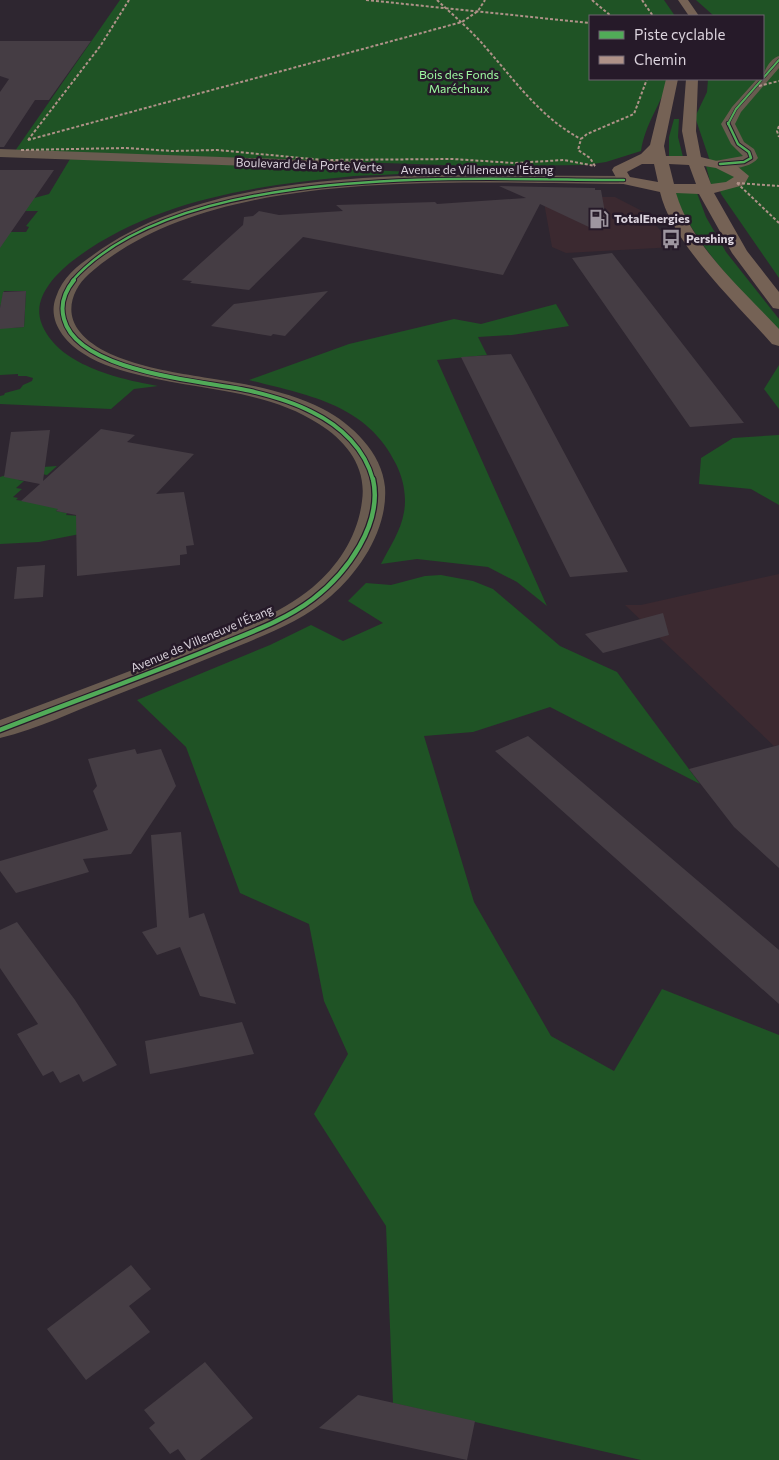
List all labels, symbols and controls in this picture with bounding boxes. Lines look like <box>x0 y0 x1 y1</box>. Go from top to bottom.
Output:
legend <box>589 15 764 80</box>
text: Piste cyclable <box>634 25 726 43</box>
text: Chemin <box>634 50 686 68</box>
park label: Bois des Fonds Maréchaux <box>419 67 499 95</box>
street label: Boulevard de la Porte Verte <box>236 154 383 174</box>
street label: Avenue de Villeneuve l'Étang <box>400 162 554 176</box>
fuel station icon: TotalEnergies <box>588 208 610 230</box>
place label: TotalEnergies <box>614 211 690 225</box>
bus stop icon: Pershing <box>660 228 682 250</box>
place label: Pershing <box>686 231 735 245</box>
street label: Avenue de Villeneuve l'Étang <box>128 602 275 674</box>

